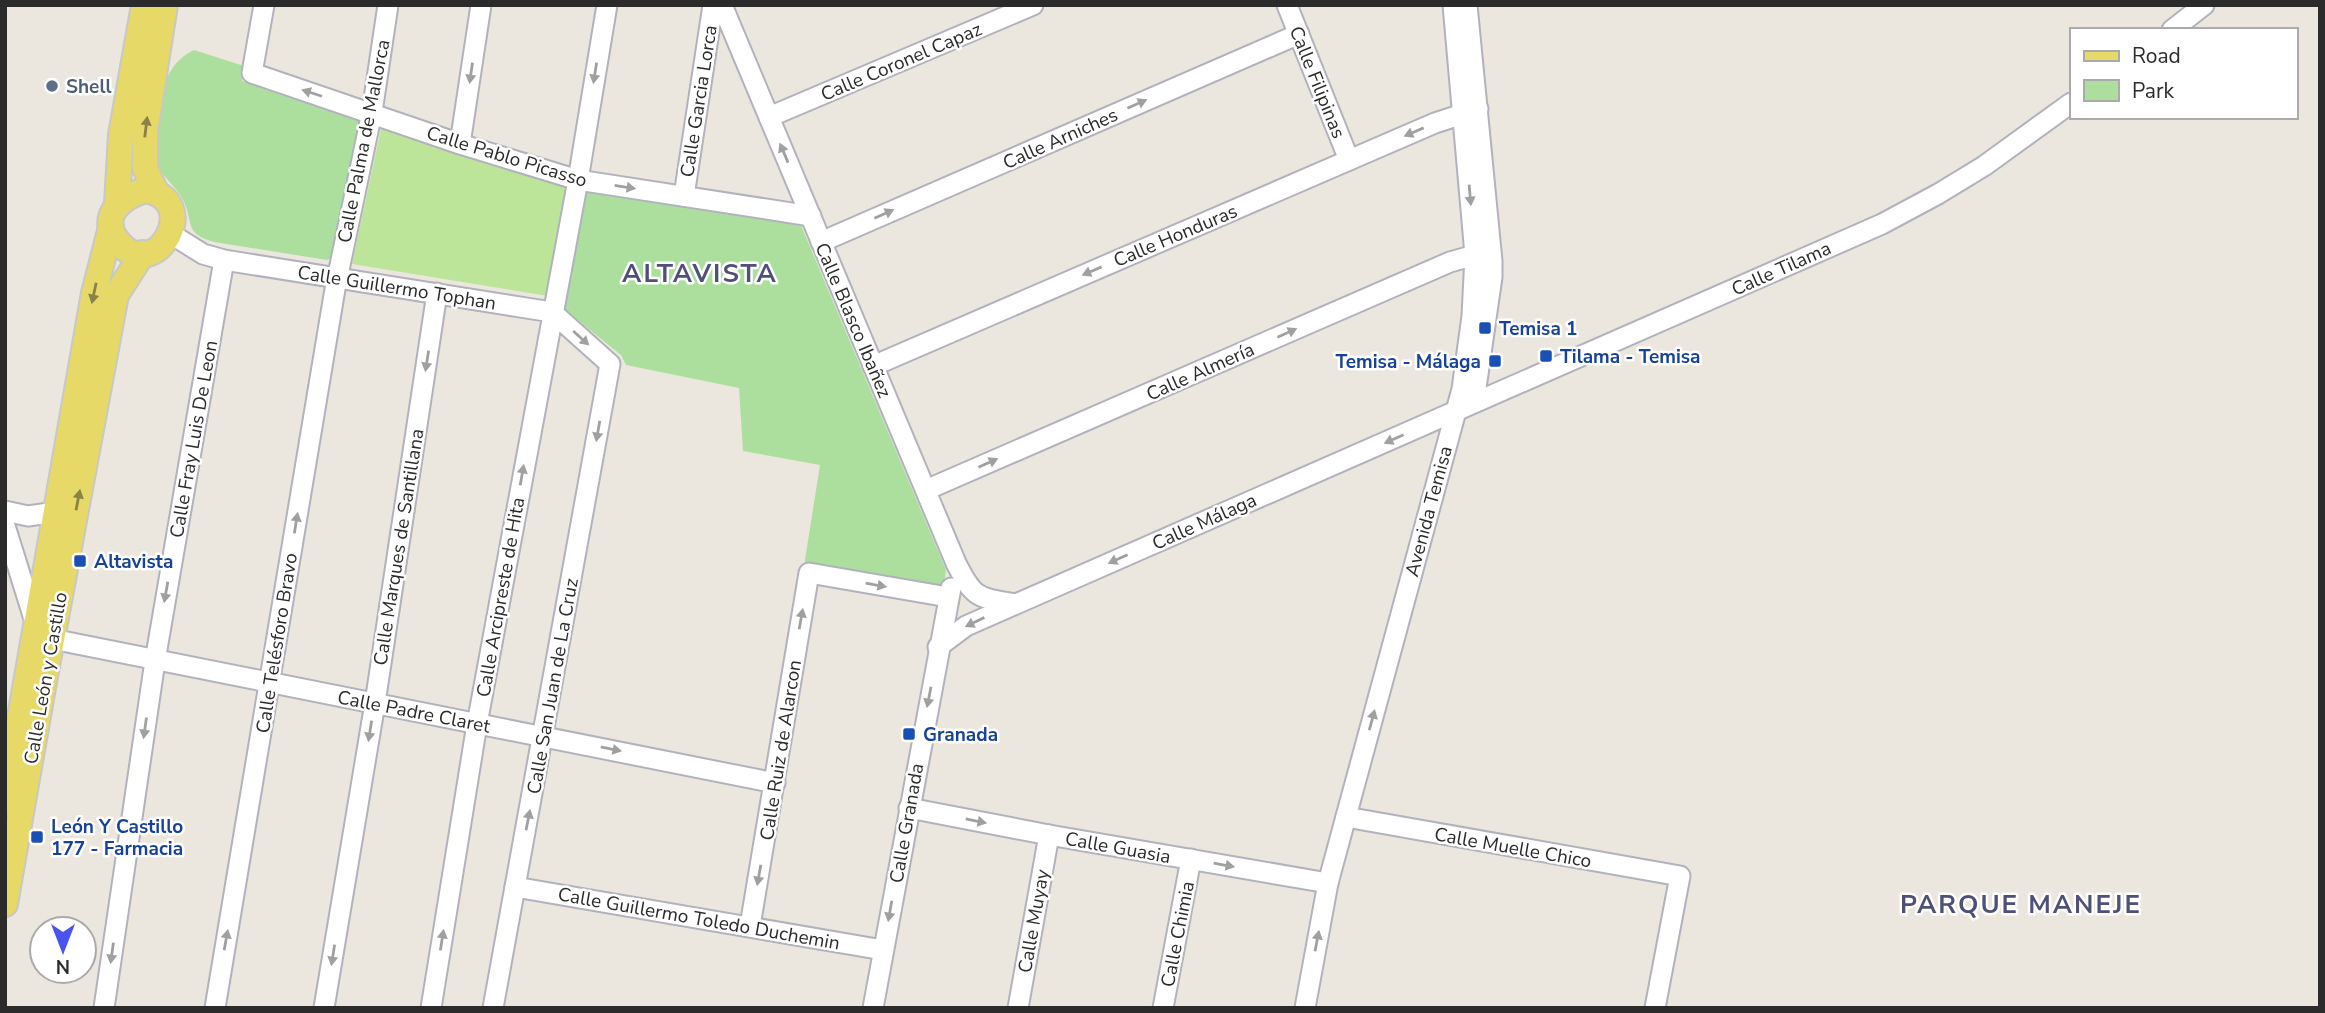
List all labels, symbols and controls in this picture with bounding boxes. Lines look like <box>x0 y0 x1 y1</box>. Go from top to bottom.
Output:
street label: Calle Coronel Capaz <box>817 16 986 108</box>
street label: Calle Filipinas <box>1283 22 1351 142</box>
street label: Calle Garcia Lorca <box>674 23 724 179</box>
legend <box>2070 28 2297 119</box>
street label: Calle Palma de Mallorca <box>331 37 396 245</box>
text: Road <box>2132 42 2181 70</box>
one-way arrow <box>465 62 476 84</box>
one-way arrow <box>589 62 600 84</box>
place label: Shell <box>66 74 112 100</box>
text: Park <box>2132 77 2174 105</box>
marker: Shell <box>44 78 60 94</box>
one-way arrow <box>301 87 322 97</box>
one-way arrow <box>1127 98 1148 109</box>
street label: Calle Arniches <box>999 102 1122 176</box>
one-way arrow <box>141 116 152 138</box>
street label: Calle Pablo Picasso <box>423 120 590 194</box>
one-way arrow <box>1403 127 1424 138</box>
one-way arrow <box>779 142 790 163</box>
one-way arrow <box>614 182 636 193</box>
one-way arrow <box>1465 184 1476 206</box>
street label: Calle Honduras <box>1109 198 1241 274</box>
one-way arrow <box>874 209 895 220</box>
street label: Calle Tilama <box>1727 235 1835 302</box>
street label: Calle Blasco Ibañez <box>809 239 898 402</box>
district label: ALTAVISTA <box>622 256 778 291</box>
street label: Calle Guillermo Tophan <box>296 259 498 317</box>
one-way arrow <box>1082 266 1103 277</box>
one-way arrow <box>89 282 100 304</box>
place label: Temisa 1 <box>1499 316 1577 342</box>
marker: Temisa 1 <box>1477 320 1493 336</box>
one-way arrow <box>1277 327 1297 339</box>
one-way arrow <box>572 330 590 346</box>
street label: Calle Almería <box>1142 336 1259 407</box>
street label: Calle Fray Luis De Leon <box>164 338 224 540</box>
place label: Tilama - Temisa <box>1560 344 1700 370</box>
marker: Tilama - Temisa <box>1538 348 1554 364</box>
place label: Temisa - Málaga <box>1335 349 1481 375</box>
one-way arrow <box>421 350 432 372</box>
marker: Temisa - Málaga <box>1487 353 1503 369</box>
one-way arrow <box>592 420 603 442</box>
street label: Calle Marques de Santillana <box>367 427 431 667</box>
one-way arrow <box>1383 434 1404 445</box>
street label: Avenida Temisa <box>1399 443 1459 579</box>
one-way arrow <box>978 457 999 468</box>
one-way arrow <box>517 464 528 486</box>
street label: Calle Málaga <box>1148 487 1261 557</box>
one-way arrow <box>73 489 84 511</box>
street label: Calle Arcipreste de Hita <box>471 495 531 699</box>
one-way arrow <box>291 512 302 534</box>
place label: Altavista <box>94 549 173 575</box>
street label: Calle Telésforo Bravo <box>250 551 304 735</box>
marker: Altavista <box>72 553 88 569</box>
one-way arrow <box>1107 554 1128 565</box>
street label: Calle San Juan de La Cruz <box>521 576 585 796</box>
one-way arrow <box>865 580 887 591</box>
one-way arrow <box>160 581 171 603</box>
street label: Calle León y Castillo <box>18 590 74 766</box>
one-way arrow <box>796 608 807 630</box>
one-way arrow <box>965 616 985 628</box>
street label: Calle Ruiz de Alarcon <box>754 658 808 842</box>
street label: Calle Padre Claret <box>335 684 493 740</box>
one-way arrow <box>923 686 934 708</box>
one-way arrow <box>1367 709 1378 731</box>
one-way arrow <box>139 717 150 739</box>
one-way arrow <box>364 720 375 742</box>
place label: Granada <box>923 722 998 748</box>
marker: Granada <box>901 726 917 742</box>
one-way arrow <box>600 744 622 755</box>
street label: Calle Granada <box>884 761 930 885</box>
one-way arrow <box>523 809 534 831</box>
place label: León Y Castillo 177 - Farmacia <box>51 814 183 862</box>
one-way arrow <box>965 815 987 826</box>
street label: Calle Muelle Chico <box>1432 821 1593 875</box>
street label: Calle Guasia <box>1063 826 1173 870</box>
marker: León Y Castillo 177 - Farmacia <box>29 829 45 845</box>
one-way arrow <box>1213 860 1235 871</box>
one-way arrow <box>753 864 764 886</box>
street label: Calle Muyay <box>1012 867 1056 975</box>
street label: Calle Chimia <box>1155 879 1201 989</box>
street label: Calle Guillermo Toledo Duchemin <box>556 881 842 957</box>
district label: PARQUE MANEJE <box>1900 887 2142 922</box>
one-way arrow <box>884 900 895 922</box>
north arrow <box>28 915 98 985</box>
one-way arrow <box>221 929 232 951</box>
one-way arrow <box>437 929 448 951</box>
one-way arrow <box>1312 930 1323 952</box>
one-way arrow <box>106 943 117 965</box>
one-way arrow <box>327 944 338 966</box>
text: N <box>56 953 70 979</box>

